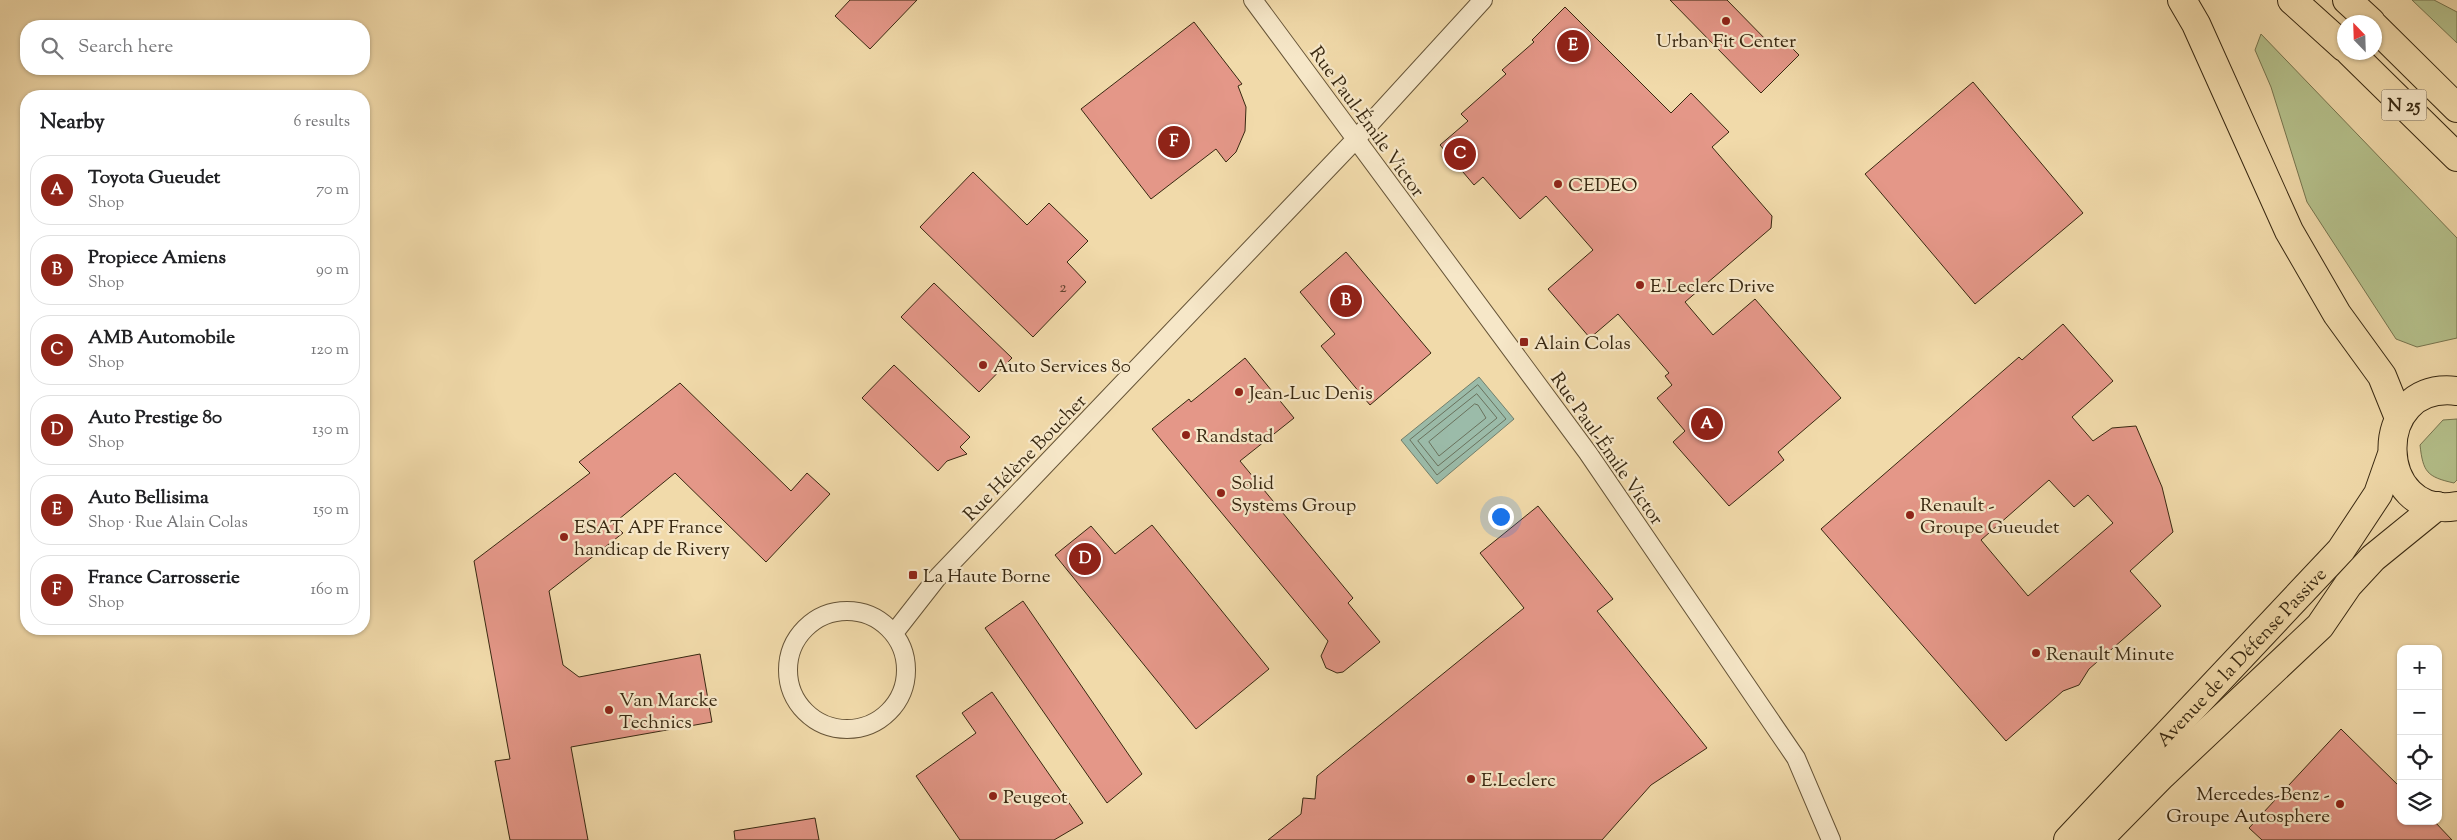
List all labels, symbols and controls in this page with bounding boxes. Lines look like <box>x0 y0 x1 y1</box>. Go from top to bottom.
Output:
marker: Urban Fit Center <box>1720 15 1732 27</box>
north arrow <box>2337 15 2382 60</box>
search box <box>20 20 370 75</box>
pin: E <box>1557 27 1589 65</box>
place label: Urban Fit Center <box>1656 29 1796 56</box>
icon: search <box>38 34 66 62</box>
text: Search here <box>78 34 173 61</box>
street label: Rue Paul-Émile Victor <box>1302 41 1430 204</box>
road number: N 25 <box>2382 90 2426 120</box>
text: Nearby <box>40 108 105 138</box>
text: 6 results <box>294 111 350 134</box>
pin: F <box>1158 123 1190 161</box>
pin: C <box>1444 135 1476 173</box>
text: Toyota Gueudet <box>88 165 220 192</box>
place label: CEDEO <box>1568 173 1638 200</box>
marker: CEDEO <box>1552 178 1564 190</box>
text: A <box>51 179 64 202</box>
text: 70 m <box>316 179 349 202</box>
text: Shop <box>88 192 124 215</box>
text: Propiece Amiens <box>88 245 226 272</box>
text: B <box>52 259 62 282</box>
text: 90 m <box>316 259 349 282</box>
text: Shop <box>88 272 124 295</box>
place label: E.Leclerc Drive <box>1650 274 1775 301</box>
house number: 2 <box>1059 277 1067 300</box>
marker: E.Leclerc Drive <box>1634 279 1646 291</box>
pin: B <box>1330 282 1362 320</box>
text: AMB Automobile <box>88 325 235 352</box>
place label: Alain Colas <box>1534 331 1631 358</box>
marker: Alain Colas <box>1518 336 1530 348</box>
text: C <box>51 339 63 362</box>
text: 120 m <box>311 339 349 362</box>
text: Shop <box>88 352 124 375</box>
place label: Auto Services 80 <box>993 354 1131 381</box>
marker: Auto Services 80 <box>977 359 989 371</box>
street label: Rue Paul-Émile Victor <box>1543 368 1669 531</box>
place label: Jean-Luc Denis <box>1248 381 1373 408</box>
marker: Jean-Luc Denis <box>1233 386 1245 398</box>
street label: Rue Hélène Boucher <box>958 389 1094 528</box>
text: Auto Prestige 80 <box>88 405 222 432</box>
pin: A <box>1691 405 1723 443</box>
text: D <box>51 419 63 442</box>
text: 130 m <box>312 419 349 442</box>
place label: Randstad <box>1196 424 1274 451</box>
marker: Randstad <box>1180 429 1192 441</box>
text: Shop <box>88 432 124 455</box>
place label: Solid Systems Group <box>1231 471 1356 520</box>
text: Auto Bellisima <box>88 485 209 512</box>
marker: Solid Systems Group <box>1215 487 1227 499</box>
place label: Renault - Groupe Gueudet <box>1920 493 2060 542</box>
text: E <box>52 499 62 522</box>
text: 150 m <box>313 499 349 522</box>
your location <box>1488 504 1514 530</box>
marker: Renault - Groupe Gueudet <box>1904 509 1916 521</box>
text: Shop · Rue Alain Colas <box>88 512 248 535</box>
place label: ESAT APF France handicap de Rivery <box>574 515 730 564</box>
marker: ESAT APF France handicap de Rivery <box>558 531 570 543</box>
pin: D <box>1069 540 1101 578</box>
street label: Avenue de la Défense Passive <box>2151 562 2334 754</box>
place label: La Haute Borne <box>923 564 1051 591</box>
text: France Carrosserie <box>88 565 240 592</box>
marker: La Haute Borne <box>907 569 919 581</box>
text: F <box>53 579 61 602</box>
text: 160 m <box>311 579 349 602</box>
text: Shop <box>88 592 124 615</box>
place label: Renault Minute <box>2046 642 2175 669</box>
map controls <box>2397 645 2442 825</box>
button: + <box>2397 645 2442 690</box>
marker: Renault Minute <box>2030 647 2042 659</box>
place label: Van Marcke Technics <box>619 688 718 737</box>
button: − <box>2397 690 2442 735</box>
marker: Van Marcke Technics <box>603 704 615 716</box>
button: locate <box>2397 735 2442 780</box>
place label: E.Leclerc <box>1481 768 1556 795</box>
marker: E.Leclerc <box>1465 773 1477 785</box>
button: layers <box>2397 780 2442 825</box>
place label: Mercedes-Benz - Groupe Autosphere <box>2166 782 2330 831</box>
place label: Peugeot <box>1003 785 1068 812</box>
marker: Peugeot <box>987 790 999 802</box>
marker: Mercedes-Benz - Groupe Autosphere <box>2334 798 2346 810</box>

